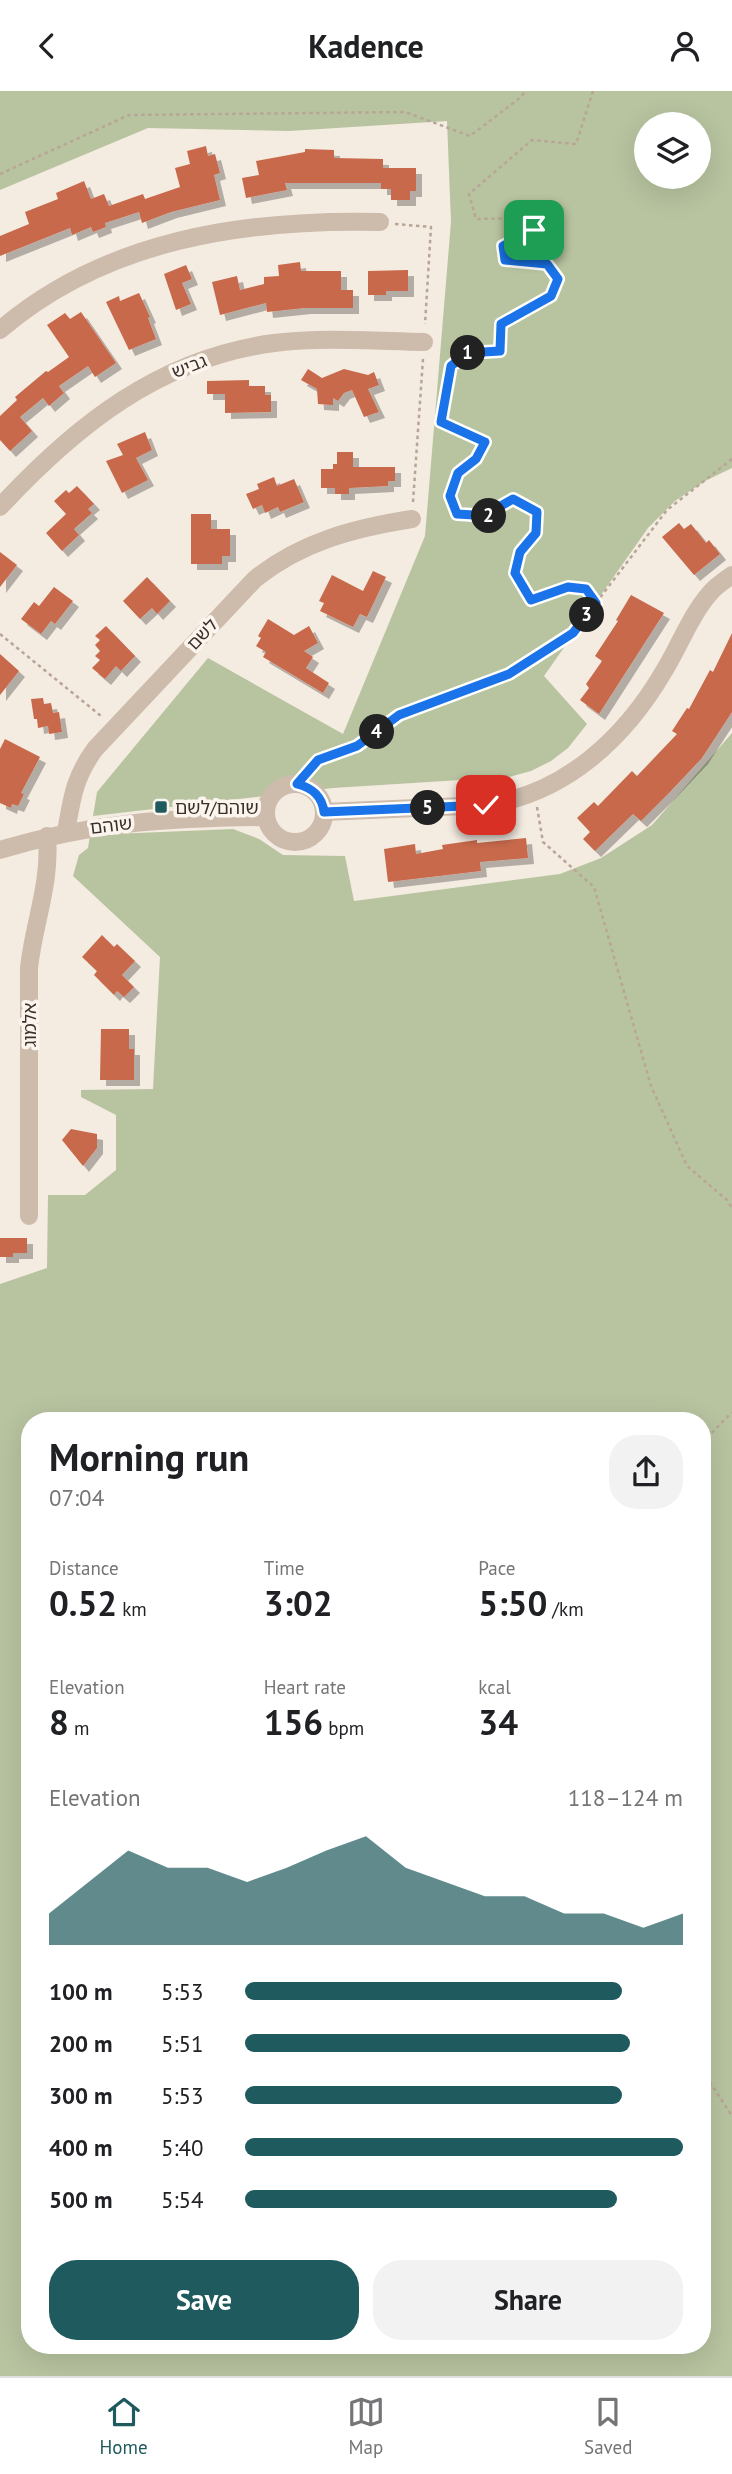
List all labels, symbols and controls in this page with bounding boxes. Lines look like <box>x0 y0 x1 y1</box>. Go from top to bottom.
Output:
text: Kadence <box>308 25 424 67</box>
icon: back <box>28 27 66 65</box>
icon: person <box>666 27 704 65</box>
map controls <box>634 112 711 189</box>
button: layers <box>634 112 711 189</box>
pin <box>504 200 564 260</box>
icon: arrive <box>515 211 553 249</box>
pin: 1 <box>450 335 486 371</box>
text: 1 <box>462 340 473 364</box>
street label: גביש <box>168 349 210 383</box>
pin: 2 <box>472 499 506 533</box>
text: 2 <box>483 503 494 527</box>
pin: 3 <box>570 597 604 633</box>
text: 3 <box>581 602 592 626</box>
street label: לשם <box>182 613 222 655</box>
pin: 4 <box>360 715 394 749</box>
text: 4 <box>371 719 382 743</box>
pin <box>456 775 516 835</box>
icon: check <box>467 786 505 824</box>
pin: 5 <box>410 791 446 825</box>
text: 5 <box>422 795 433 819</box>
place label: שוהם/לשם <box>175 796 259 819</box>
marker: שוהם/לשם <box>153 799 169 815</box>
street label: שוהם <box>89 811 133 839</box>
street label: אלמוג <box>18 1003 41 1047</box>
text: Morning run <box>49 1432 249 1481</box>
button: share <box>609 1435 683 1509</box>
text: 07:04 <box>49 1483 104 1512</box>
text: Distance <box>49 1556 119 1580</box>
text: Time <box>264 1556 304 1580</box>
text: Pace <box>478 1556 516 1580</box>
text: 0.52 <box>49 1580 117 1626</box>
text: 3:02 <box>264 1580 333 1626</box>
text: 5:50 <box>478 1580 547 1626</box>
text: km <box>117 1597 147 1621</box>
text: /km <box>547 1597 584 1621</box>
text: Elevation <box>49 1675 125 1699</box>
text: Heart rate <box>264 1675 346 1699</box>
text: kcal <box>478 1675 511 1699</box>
text: 8 <box>49 1699 69 1745</box>
text: 156 <box>264 1699 323 1745</box>
text: 34 <box>478 1699 518 1745</box>
text: m <box>69 1716 89 1740</box>
text: bpm <box>323 1716 364 1740</box>
text: Elevation <box>49 1783 141 1812</box>
text: 118–124 m <box>568 1783 683 1812</box>
text: 100 m <box>49 1977 112 2006</box>
text: 5:53 <box>161 1977 204 2006</box>
text: 200 m <box>49 2029 112 2058</box>
text: 5:51 <box>161 2029 204 2058</box>
text: 300 m <box>49 2081 112 2110</box>
text: 5:53 <box>161 2081 204 2110</box>
text: 400 m <box>49 2133 112 2162</box>
text: 5:40 <box>161 2133 204 2162</box>
text: 500 m <box>49 2185 112 2214</box>
text: 5:54 <box>161 2185 204 2214</box>
button: Save <box>49 2260 359 2340</box>
button: Share <box>373 2260 683 2340</box>
tab: Home <box>100 2393 148 2459</box>
tab: Map <box>347 2393 385 2459</box>
tab: Saved <box>584 2393 632 2459</box>

